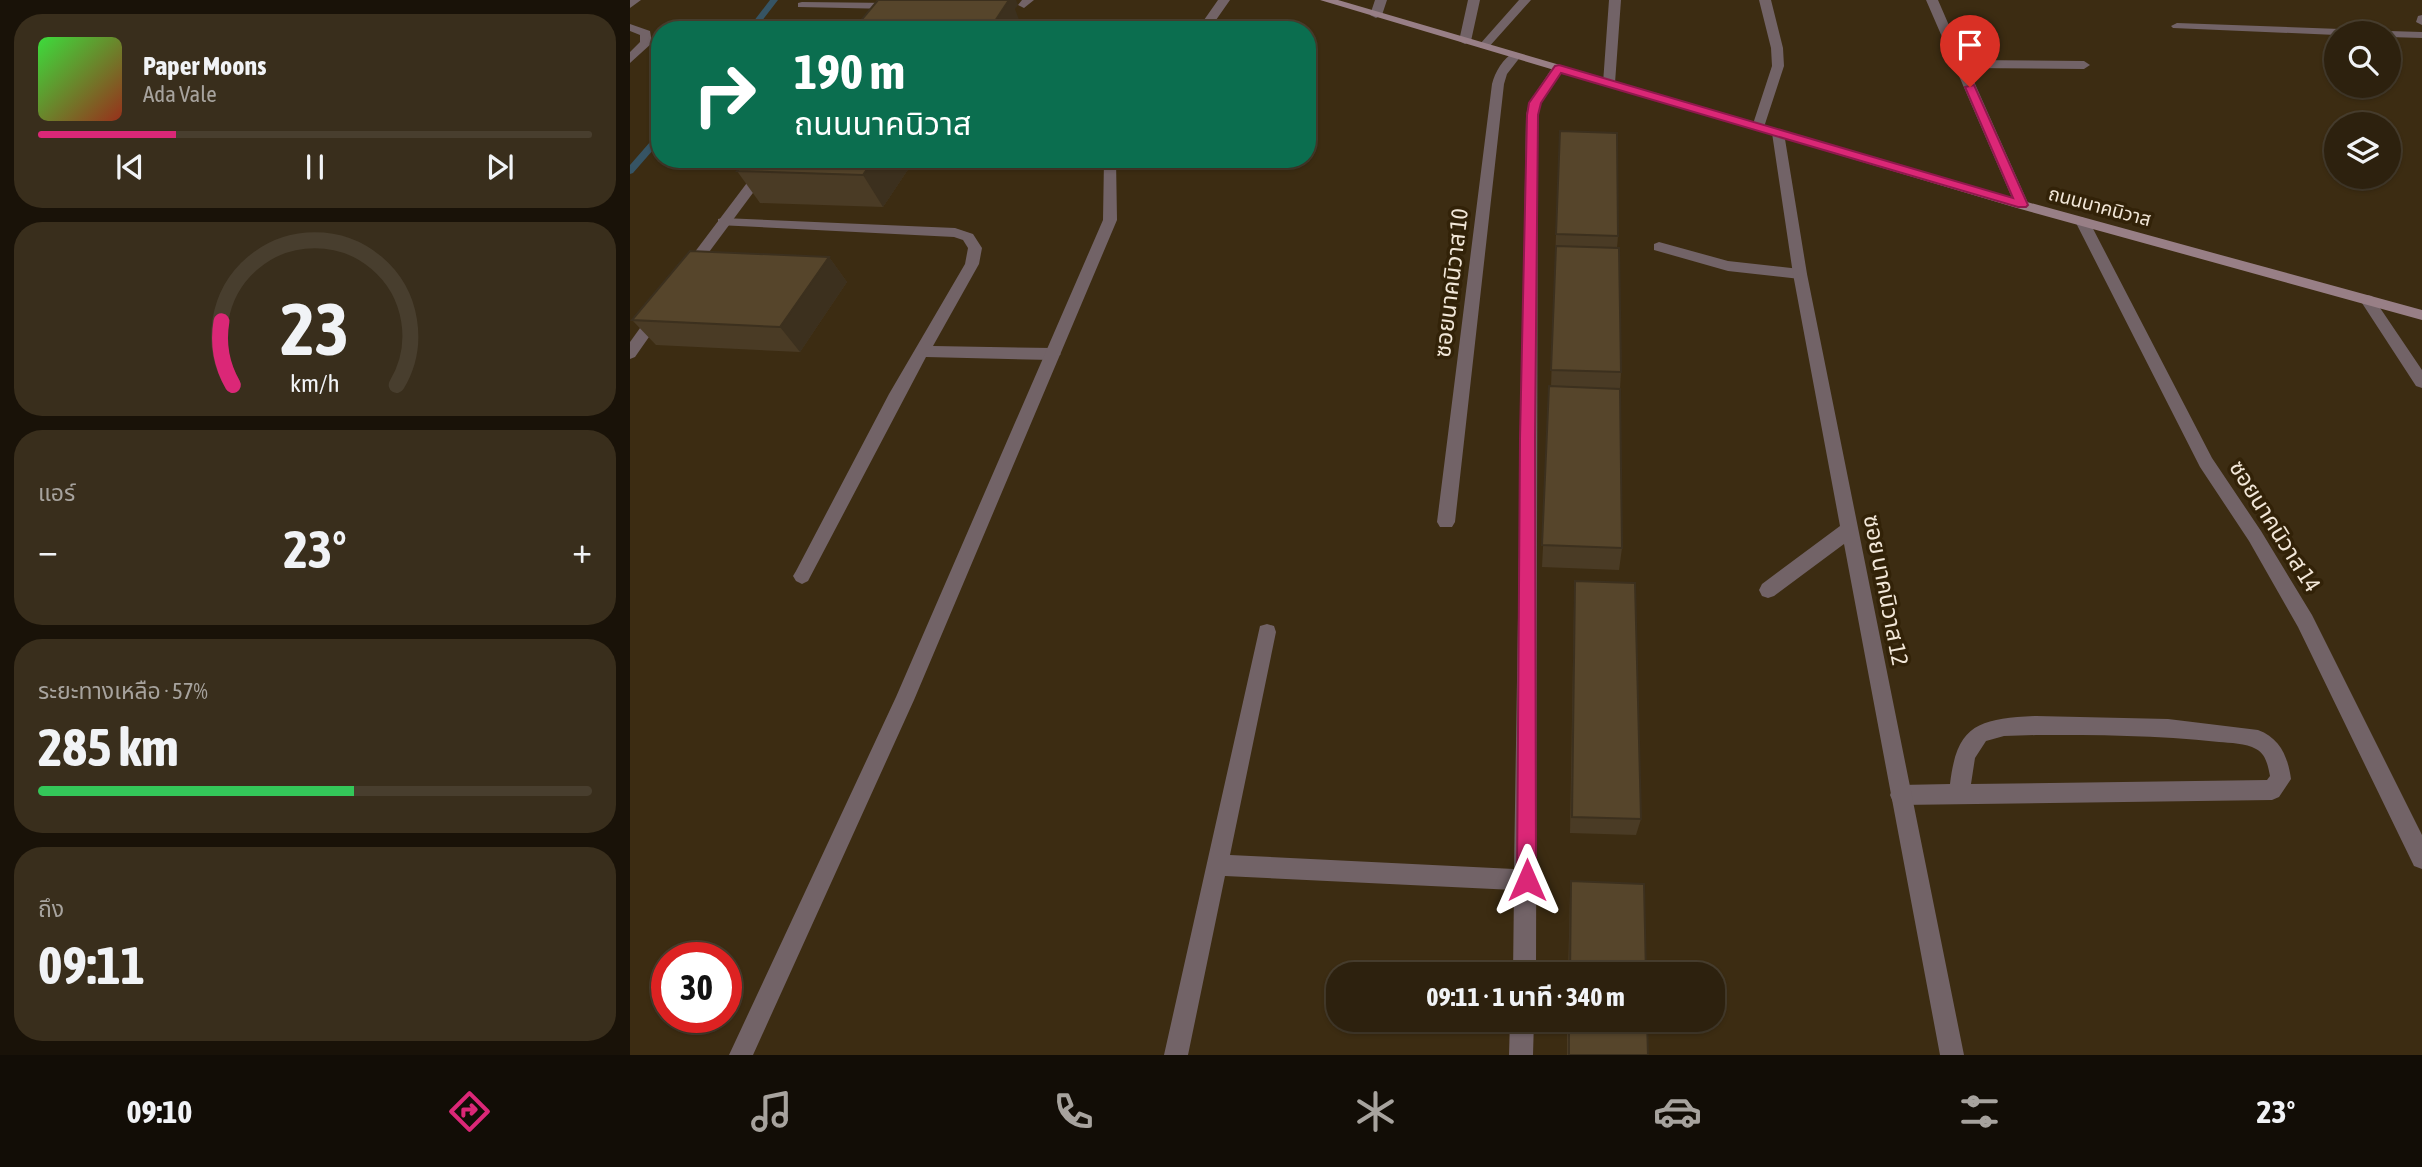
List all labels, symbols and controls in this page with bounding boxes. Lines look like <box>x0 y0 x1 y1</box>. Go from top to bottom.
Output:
pin <box>1940 15 2000 87</box>
map controls <box>2324 21 2401 189</box>
button: search <box>2324 21 2401 98</box>
icon: arrive <box>1951 26 1989 64</box>
text: 190 m <box>794 43 905 99</box>
icon: right <box>679 49 770 140</box>
text: Paper Moons <box>143 51 266 81</box>
text: Ada Vale <box>143 81 217 107</box>
text: ถนนนาคนิวาส <box>794 105 971 142</box>
button: layers <box>2324 112 2401 189</box>
icon: previous <box>111 148 149 186</box>
icon: pause <box>296 148 334 186</box>
icon: next <box>481 148 519 186</box>
street label: ถนนนาคนิวาส <box>2046 182 2154 230</box>
street label: ซอยนาคนิวาส 10 <box>1429 207 1473 359</box>
text: 23 <box>281 288 349 371</box>
text: km/h <box>290 369 340 397</box>
street label: ซอยนาคนิวาส 14 <box>2224 456 2326 596</box>
text: แอร์ <box>38 480 75 506</box>
street label: ซอย นาคนิวาส 12 <box>1859 512 1913 668</box>
text: 23° <box>283 519 347 579</box>
text: − <box>38 528 58 571</box>
text: + <box>572 528 592 571</box>
text: ระยะทางเหลือ · 57% <box>38 678 208 704</box>
text: 285 km <box>38 717 179 777</box>
position arrow <box>1490 843 1564 917</box>
text: ถึง <box>38 896 64 922</box>
text: 09:11 <box>38 935 145 995</box>
speed limit sign: 30 <box>651 942 742 1033</box>
text: 09:11 · 1 นาที · 340 m <box>1426 982 1625 1012</box>
icon: directions <box>445 1087 494 1136</box>
icon: music <box>747 1087 796 1136</box>
icon: phone <box>1049 1087 1098 1136</box>
icon: climate <box>1351 1087 1400 1136</box>
icon: car <box>1653 1087 1702 1136</box>
icon: filters <box>1955 1087 2004 1136</box>
text: 09:10 <box>126 1093 192 1130</box>
text: 23° <box>2257 1093 2295 1130</box>

